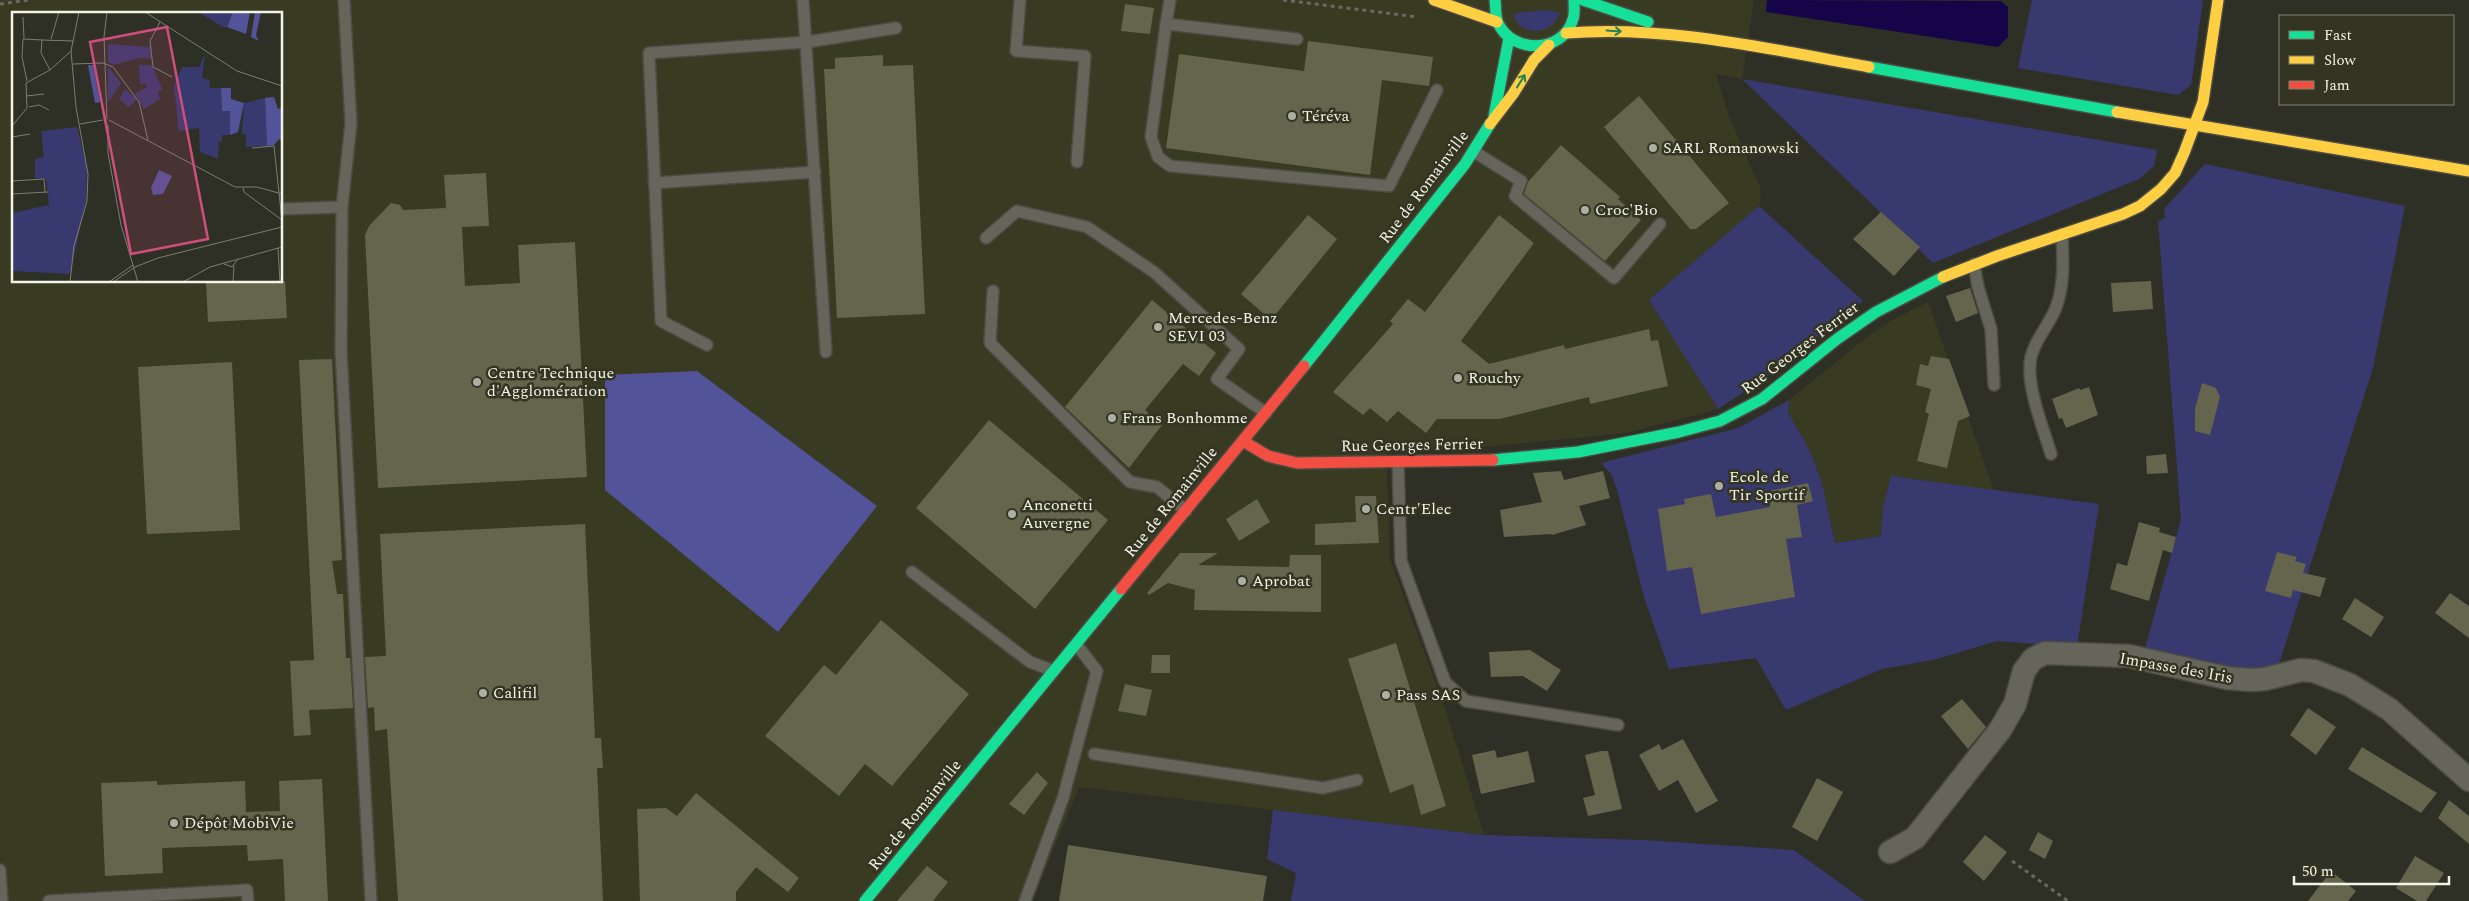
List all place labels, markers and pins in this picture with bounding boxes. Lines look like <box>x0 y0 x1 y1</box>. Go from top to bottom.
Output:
place label: Téréva <box>1302 104 1350 128</box>
marker: Téréva <box>1286 110 1298 122</box>
place label: SARL Romanowski <box>1663 136 1799 160</box>
marker: SARL Romanowski <box>1647 142 1659 154</box>
place label: Croc'Bio <box>1595 198 1658 222</box>
marker: Croc'Bio <box>1579 204 1591 216</box>
place label: Mercedes-Benz SEVI 03 <box>1168 306 1278 348</box>
marker: Mercedes-Benz SEVI 03 <box>1152 321 1164 333</box>
place label: Centre Technique d'Agglomération <box>487 361 614 403</box>
place label: Rouchy <box>1468 366 1522 390</box>
marker: Rouchy <box>1452 372 1464 384</box>
marker: Centre Technique d'Agglomération <box>471 376 483 388</box>
place label: Frans Bonhomme <box>1122 406 1248 430</box>
marker: Frans Bonhomme <box>1106 412 1118 424</box>
place label: Ecole de Tir Sportif <box>1729 465 1805 507</box>
marker: Ecole de Tir Sportif <box>1713 480 1725 492</box>
place label: Anconetti Auvergne <box>1022 493 1093 535</box>
place label: Centr'Elec <box>1376 497 1451 521</box>
marker: Centr'Elec <box>1360 503 1372 515</box>
marker: Anconetti Auvergne <box>1006 508 1018 520</box>
place label: Aprobat <box>1252 569 1311 593</box>
marker: Aprobat <box>1236 575 1248 587</box>
place label: Califil <box>493 681 537 705</box>
place label: Pass SAS <box>1396 683 1460 707</box>
marker: Califil <box>477 687 489 699</box>
marker: Pass SAS <box>1380 689 1392 701</box>
place label: Dépôt MobiVie <box>184 811 294 835</box>
marker: Dépôt MobiVie <box>168 817 180 829</box>

